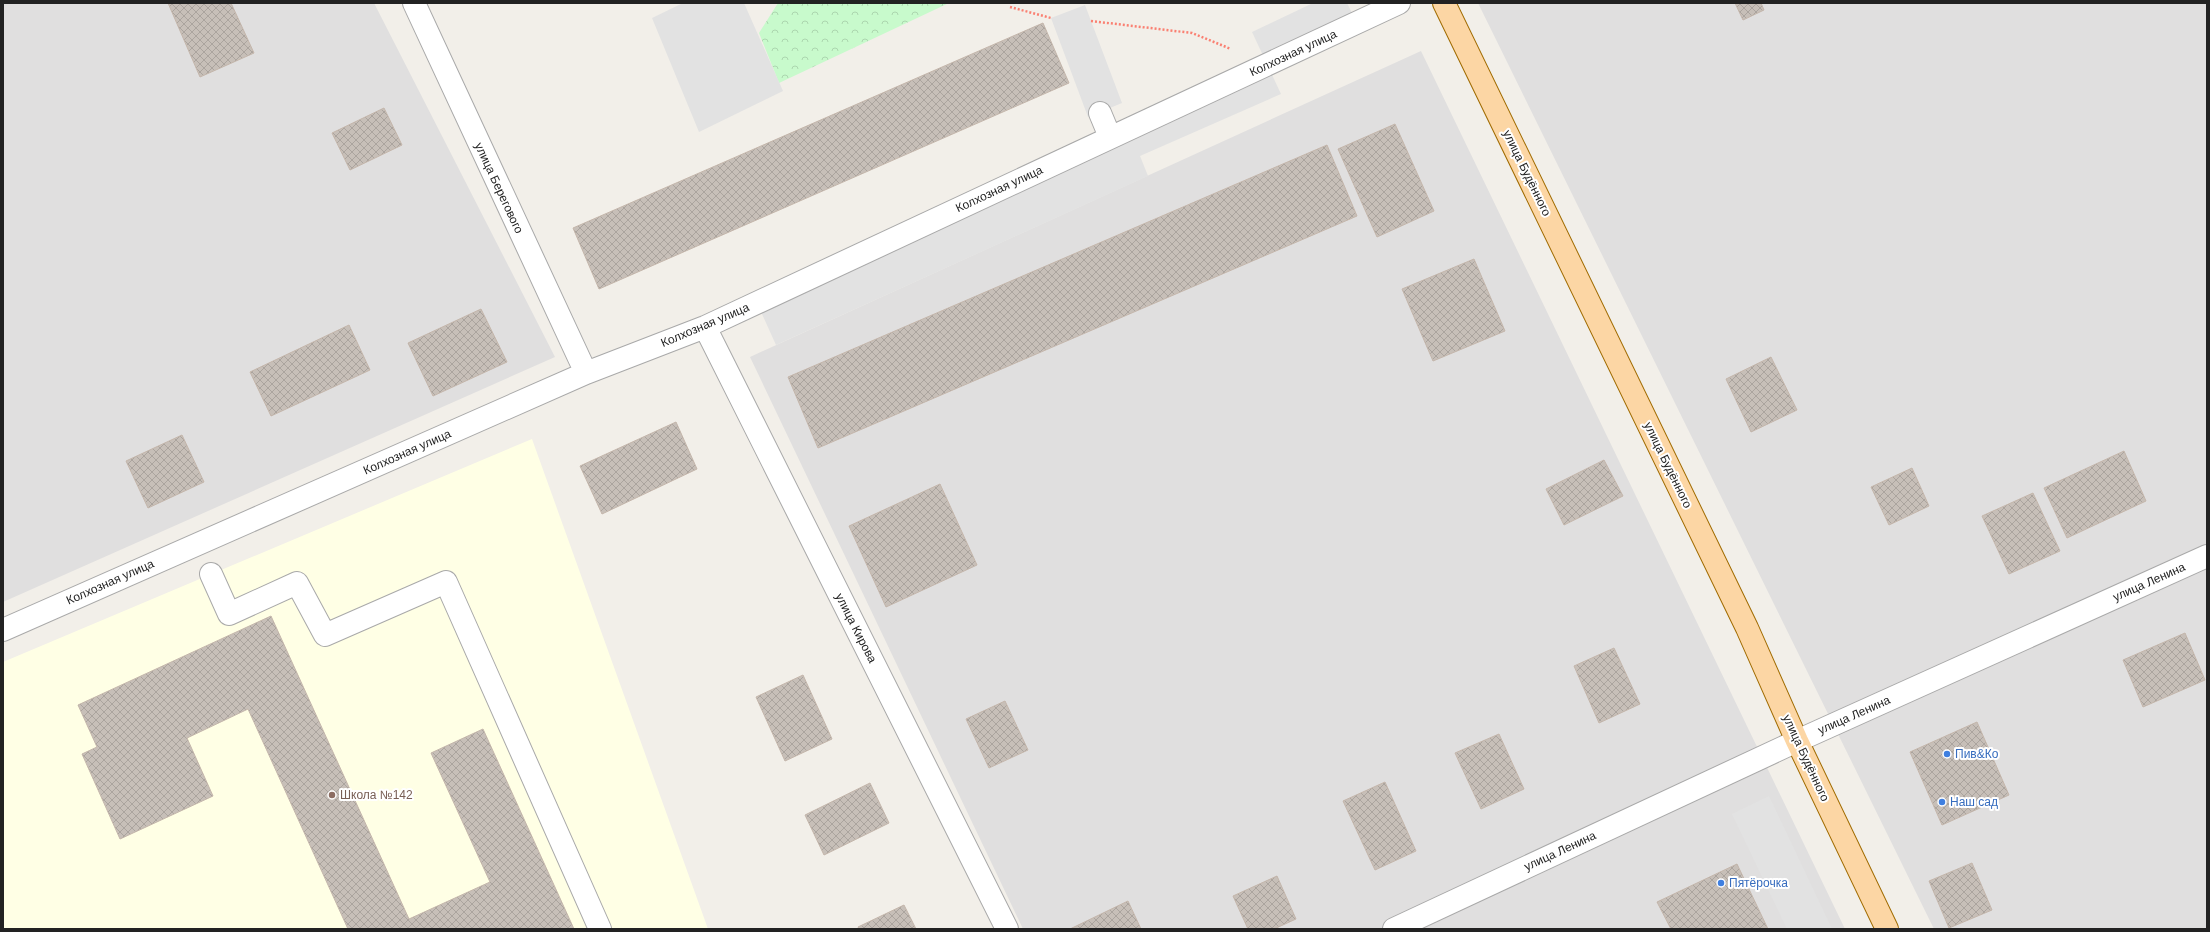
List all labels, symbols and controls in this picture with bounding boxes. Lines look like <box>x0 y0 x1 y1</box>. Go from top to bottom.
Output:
street label: Колхозная улица <box>1247 27 1339 79</box>
street label: улица Будённого <box>1500 128 1554 219</box>
street label: улица Берегового <box>472 140 526 236</box>
street label: Колхозная улица <box>953 163 1045 215</box>
street label: Колхозная улица <box>659 300 751 350</box>
street label: улица Будённого <box>1641 420 1695 511</box>
street label: Колхозная улица <box>361 426 453 478</box>
street label: Колхозная улица <box>64 556 156 608</box>
street label: улица Ленина <box>2111 560 2188 604</box>
street label: улица Кирова <box>832 591 880 665</box>
street label: улица Ленина <box>1816 693 1893 737</box>
street label: улица Будённого <box>1780 712 1832 804</box>
place label: Пив&Ко <box>1955 747 1999 761</box>
marker: Пив&Ко <box>1942 749 1952 759</box>
place label: Школа №142 <box>340 788 413 802</box>
marker: Школа №142 <box>327 790 337 800</box>
place label: Наш сад <box>1950 795 1998 809</box>
marker: Наш сад <box>1937 797 1947 807</box>
street label: улица Ленина <box>1522 828 1598 874</box>
place label: Пятёрочка <box>1729 876 1788 890</box>
marker: Пятёрочка <box>1716 878 1726 888</box>

